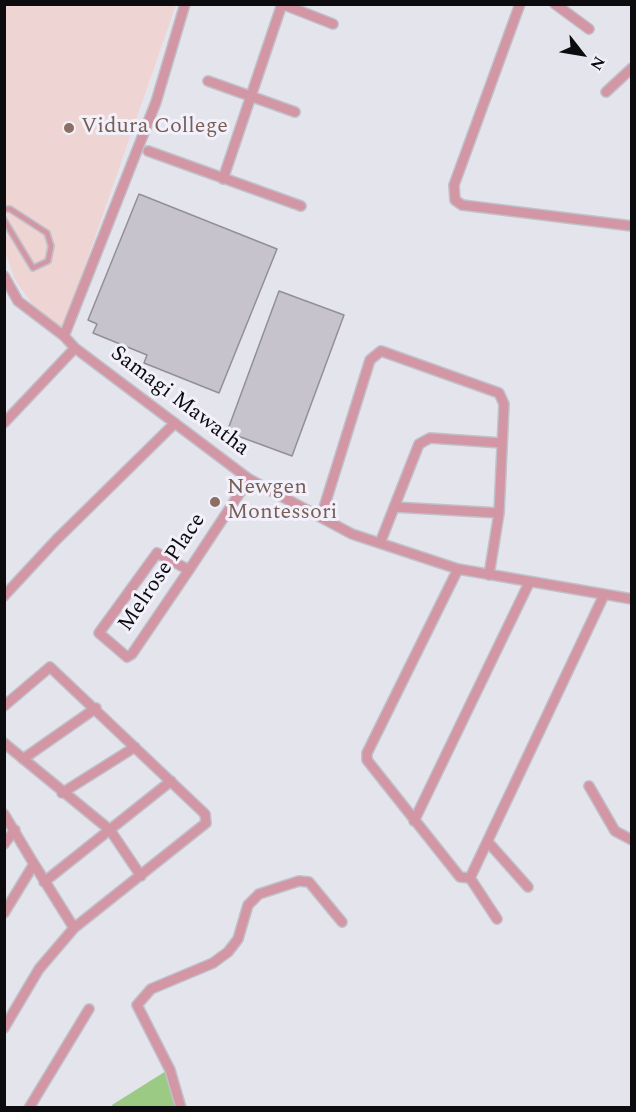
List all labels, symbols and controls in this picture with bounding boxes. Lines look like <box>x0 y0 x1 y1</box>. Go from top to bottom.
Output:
north arrow <box>552 24 612 84</box>
text: N <box>584 51 611 75</box>
place label: Vidura College <box>81 115 228 141</box>
marker: Vidura College <box>62 121 76 135</box>
street label: Samagi Mawatha <box>104 341 254 463</box>
place label: Newgen Montessori <box>227 476 338 528</box>
marker: Newgen Montessori <box>208 495 222 509</box>
street label: Melrose Place <box>114 509 212 637</box>

